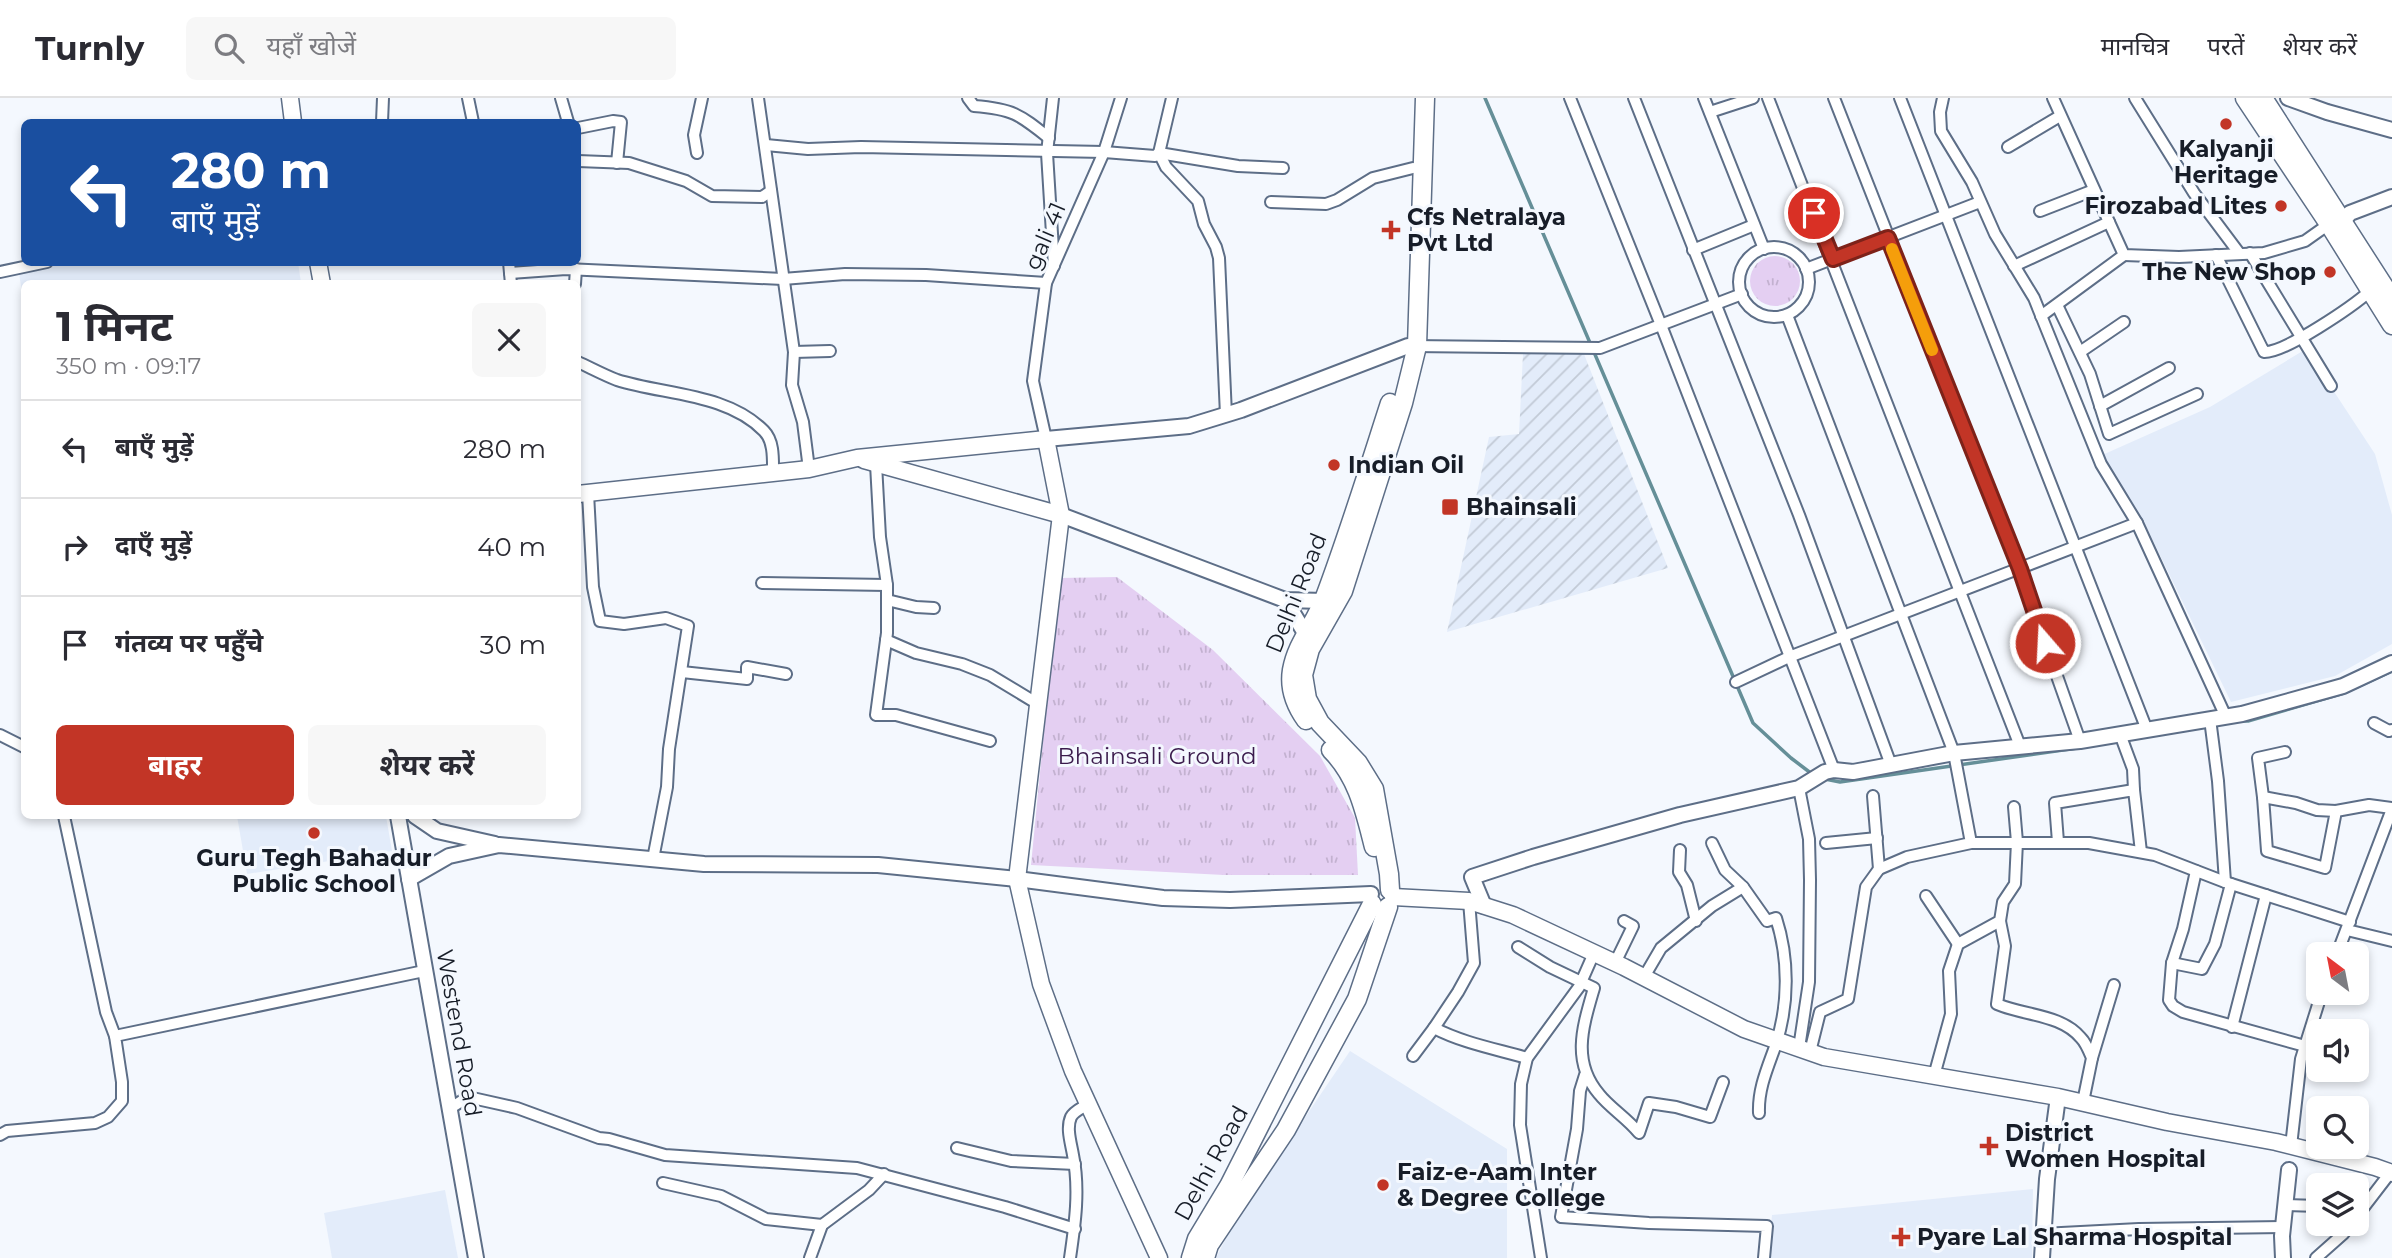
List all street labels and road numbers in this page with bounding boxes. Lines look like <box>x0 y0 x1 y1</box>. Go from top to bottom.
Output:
street label: gali 41 <box>1018 198 1072 274</box>
street label: Delhi Road <box>1259 529 1333 657</box>
street label: Westend Road <box>430 947 488 1119</box>
street label: Delhi Road <box>1168 1101 1254 1225</box>

